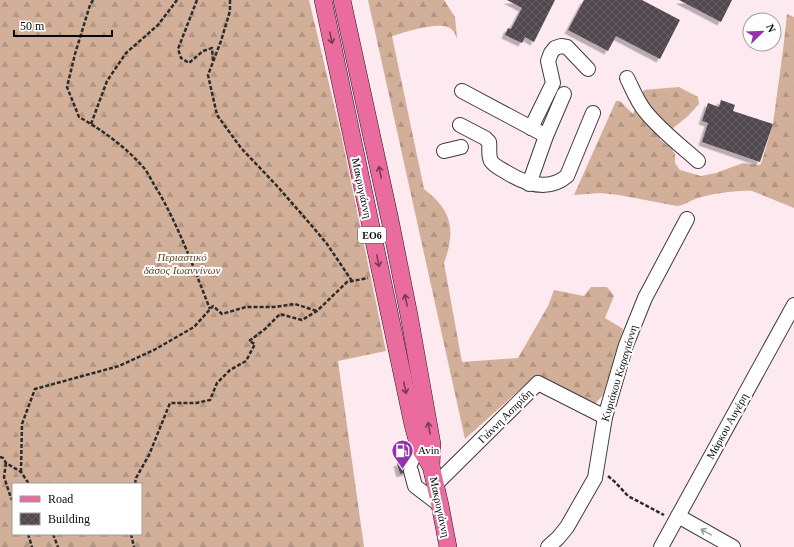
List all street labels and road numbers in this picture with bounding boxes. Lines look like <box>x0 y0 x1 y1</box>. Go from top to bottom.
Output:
street label: Μακρυγιάννη <box>350 157 374 219</box>
road number: ΕΟ6 <box>358 227 386 243</box>
street label: Κυριάκου Καραγιάννη <box>599 323 639 423</box>
street label: Γιάννη Ασπρίδη <box>476 386 535 445</box>
street label: Μάρκου Αυγέρη <box>704 391 750 461</box>
street label: Μακρυγιάννη <box>428 476 452 538</box>

